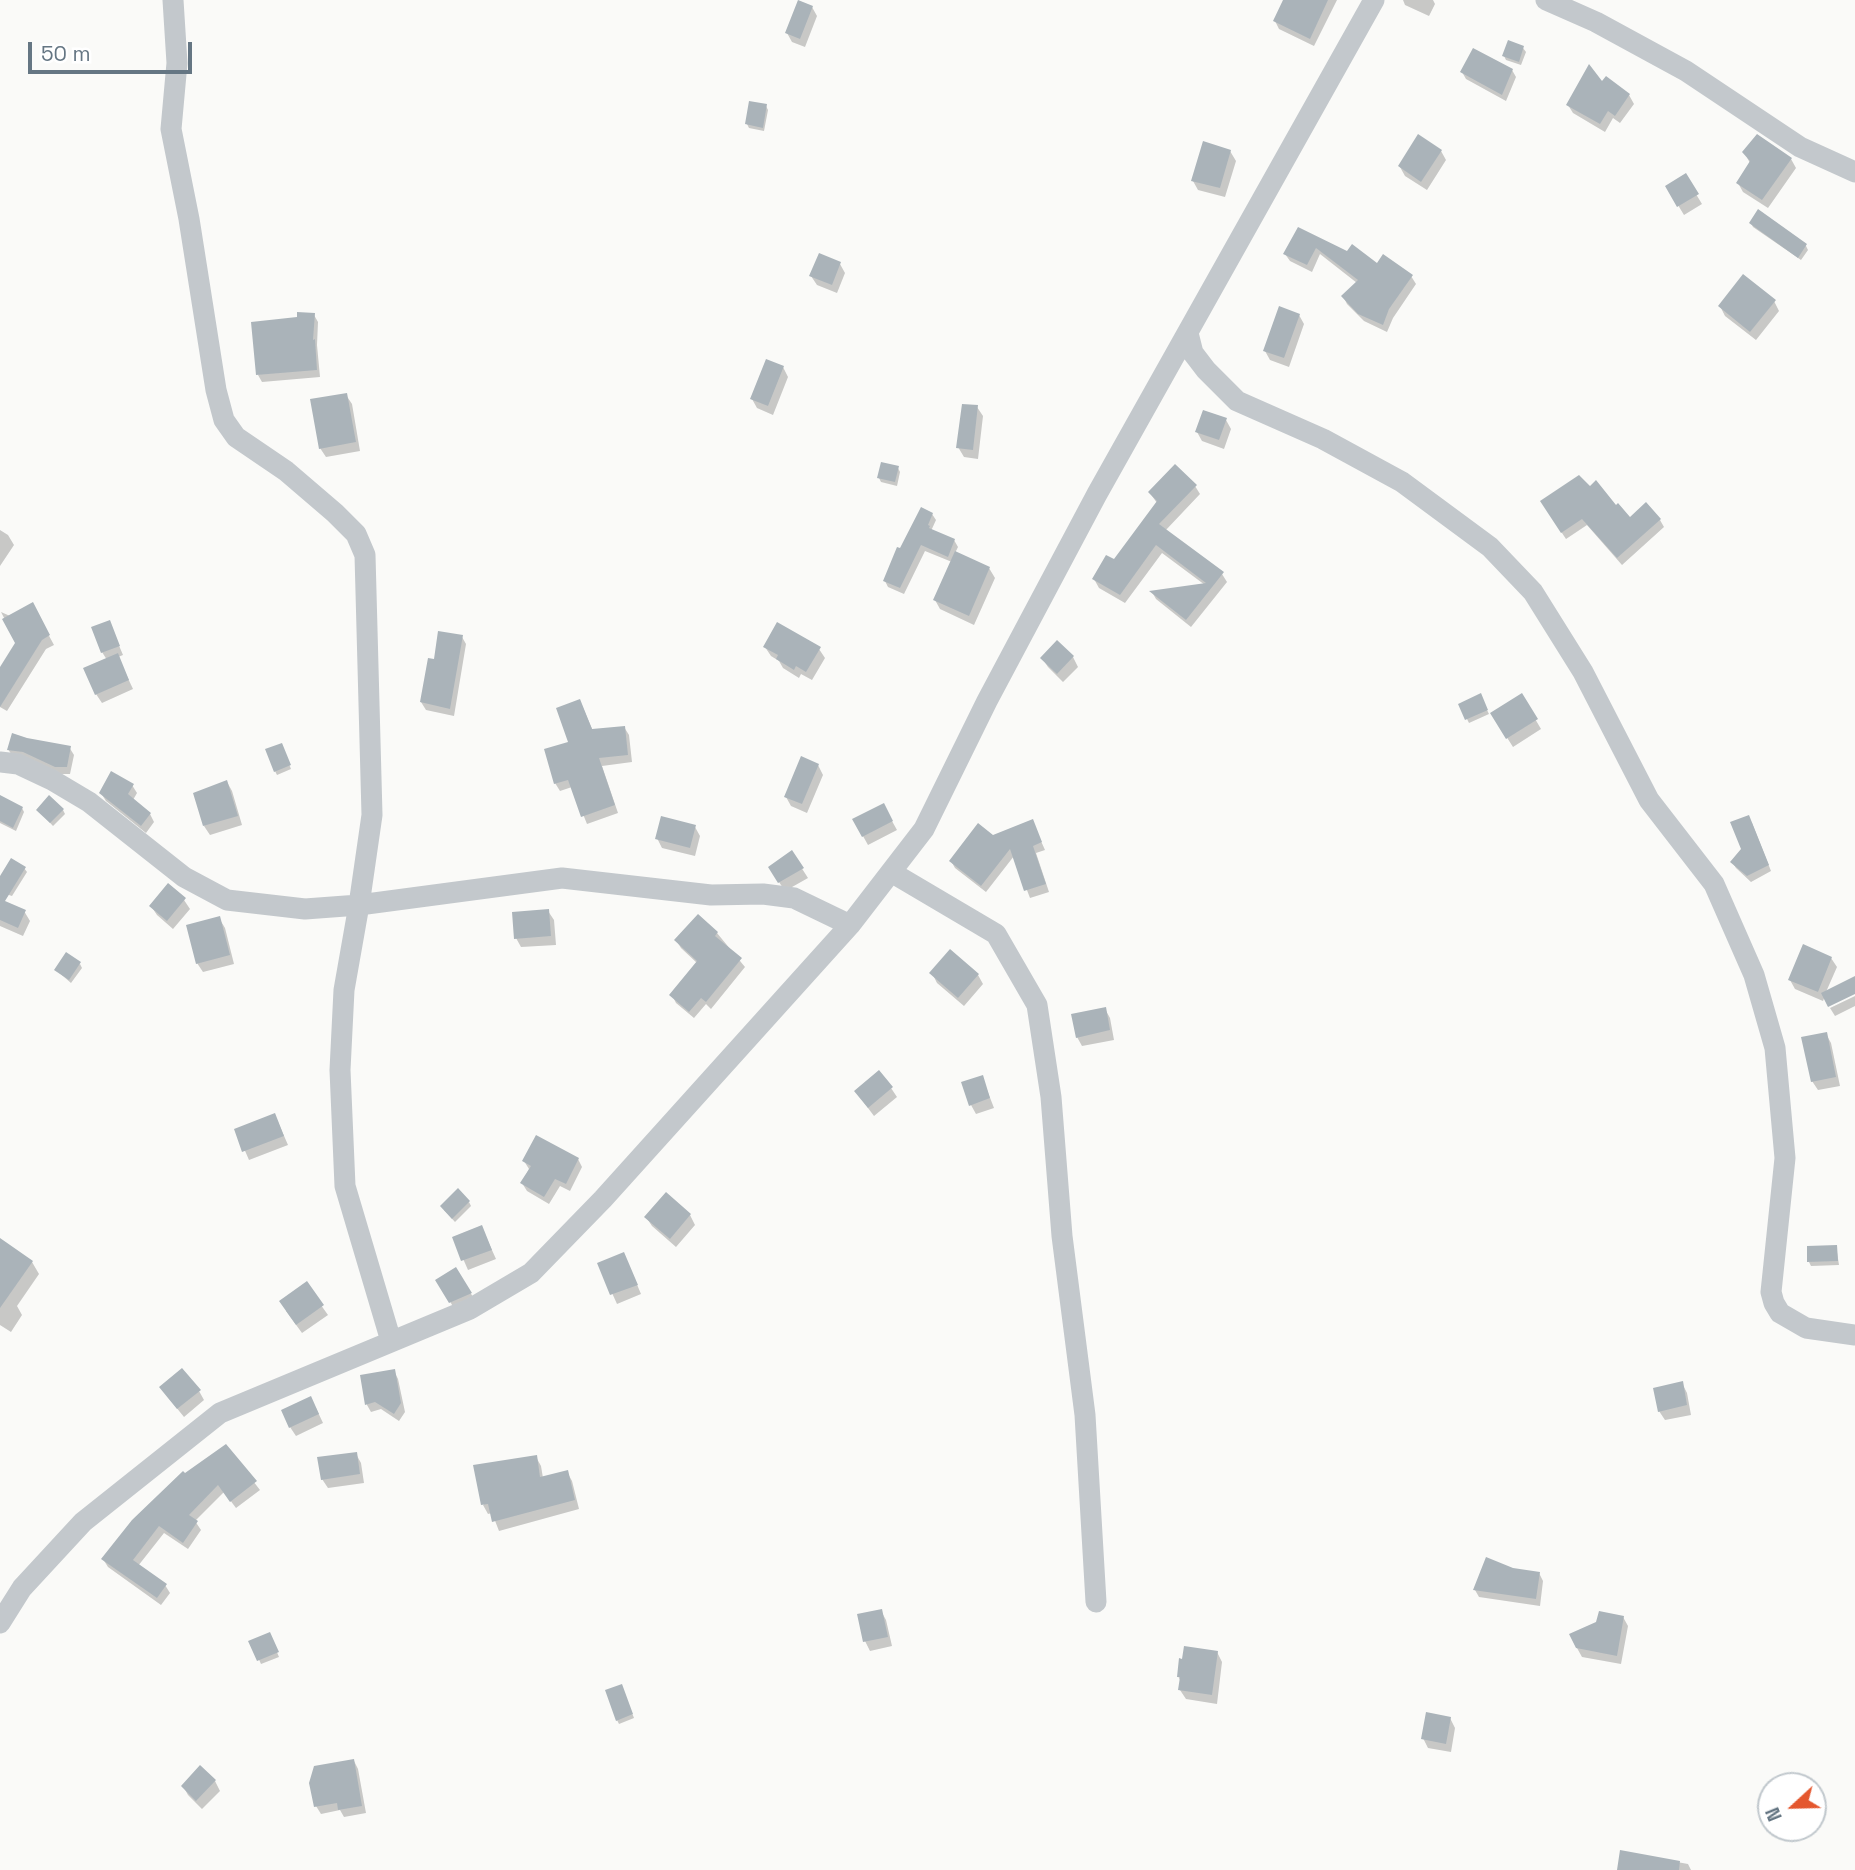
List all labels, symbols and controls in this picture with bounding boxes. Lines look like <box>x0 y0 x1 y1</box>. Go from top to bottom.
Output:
scale bar <box>32 28 196 72</box>
text: 50 m <box>41 40 91 67</box>
north arrow <box>1757 1772 1827 1842</box>
text: N <box>1760 1804 1788 1825</box>

